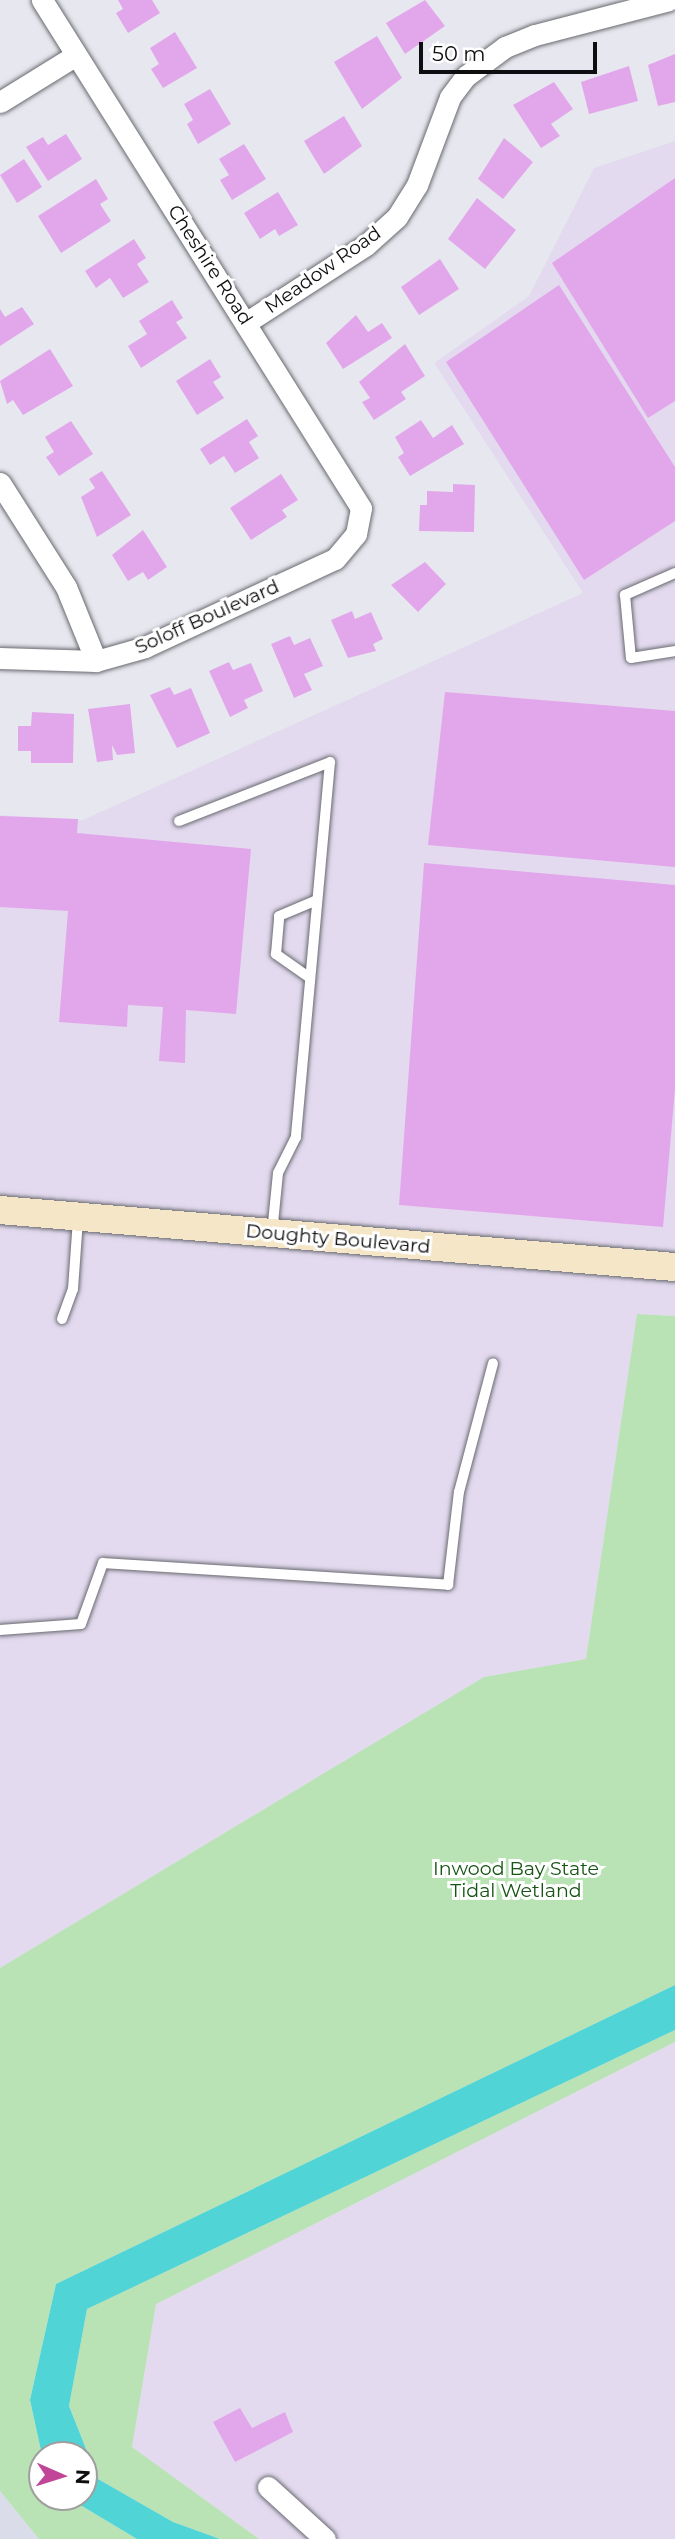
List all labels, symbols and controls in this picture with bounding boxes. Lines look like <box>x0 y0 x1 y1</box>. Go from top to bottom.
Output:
scale bar <box>423 28 602 72</box>
text: 50 m <box>432 41 486 66</box>
street label: Cheshire Road <box>163 201 257 329</box>
street label: Meadow Road <box>261 222 385 318</box>
street label: Soloff Boulevard <box>131 575 283 659</box>
street label: Doughty Boulevard <box>245 1220 431 1258</box>
park label: Inwood Bay State Tidal Wetland <box>433 1858 599 1902</box>
north arrow <box>28 2441 98 2511</box>
text: N <box>71 2469 94 2485</box>

